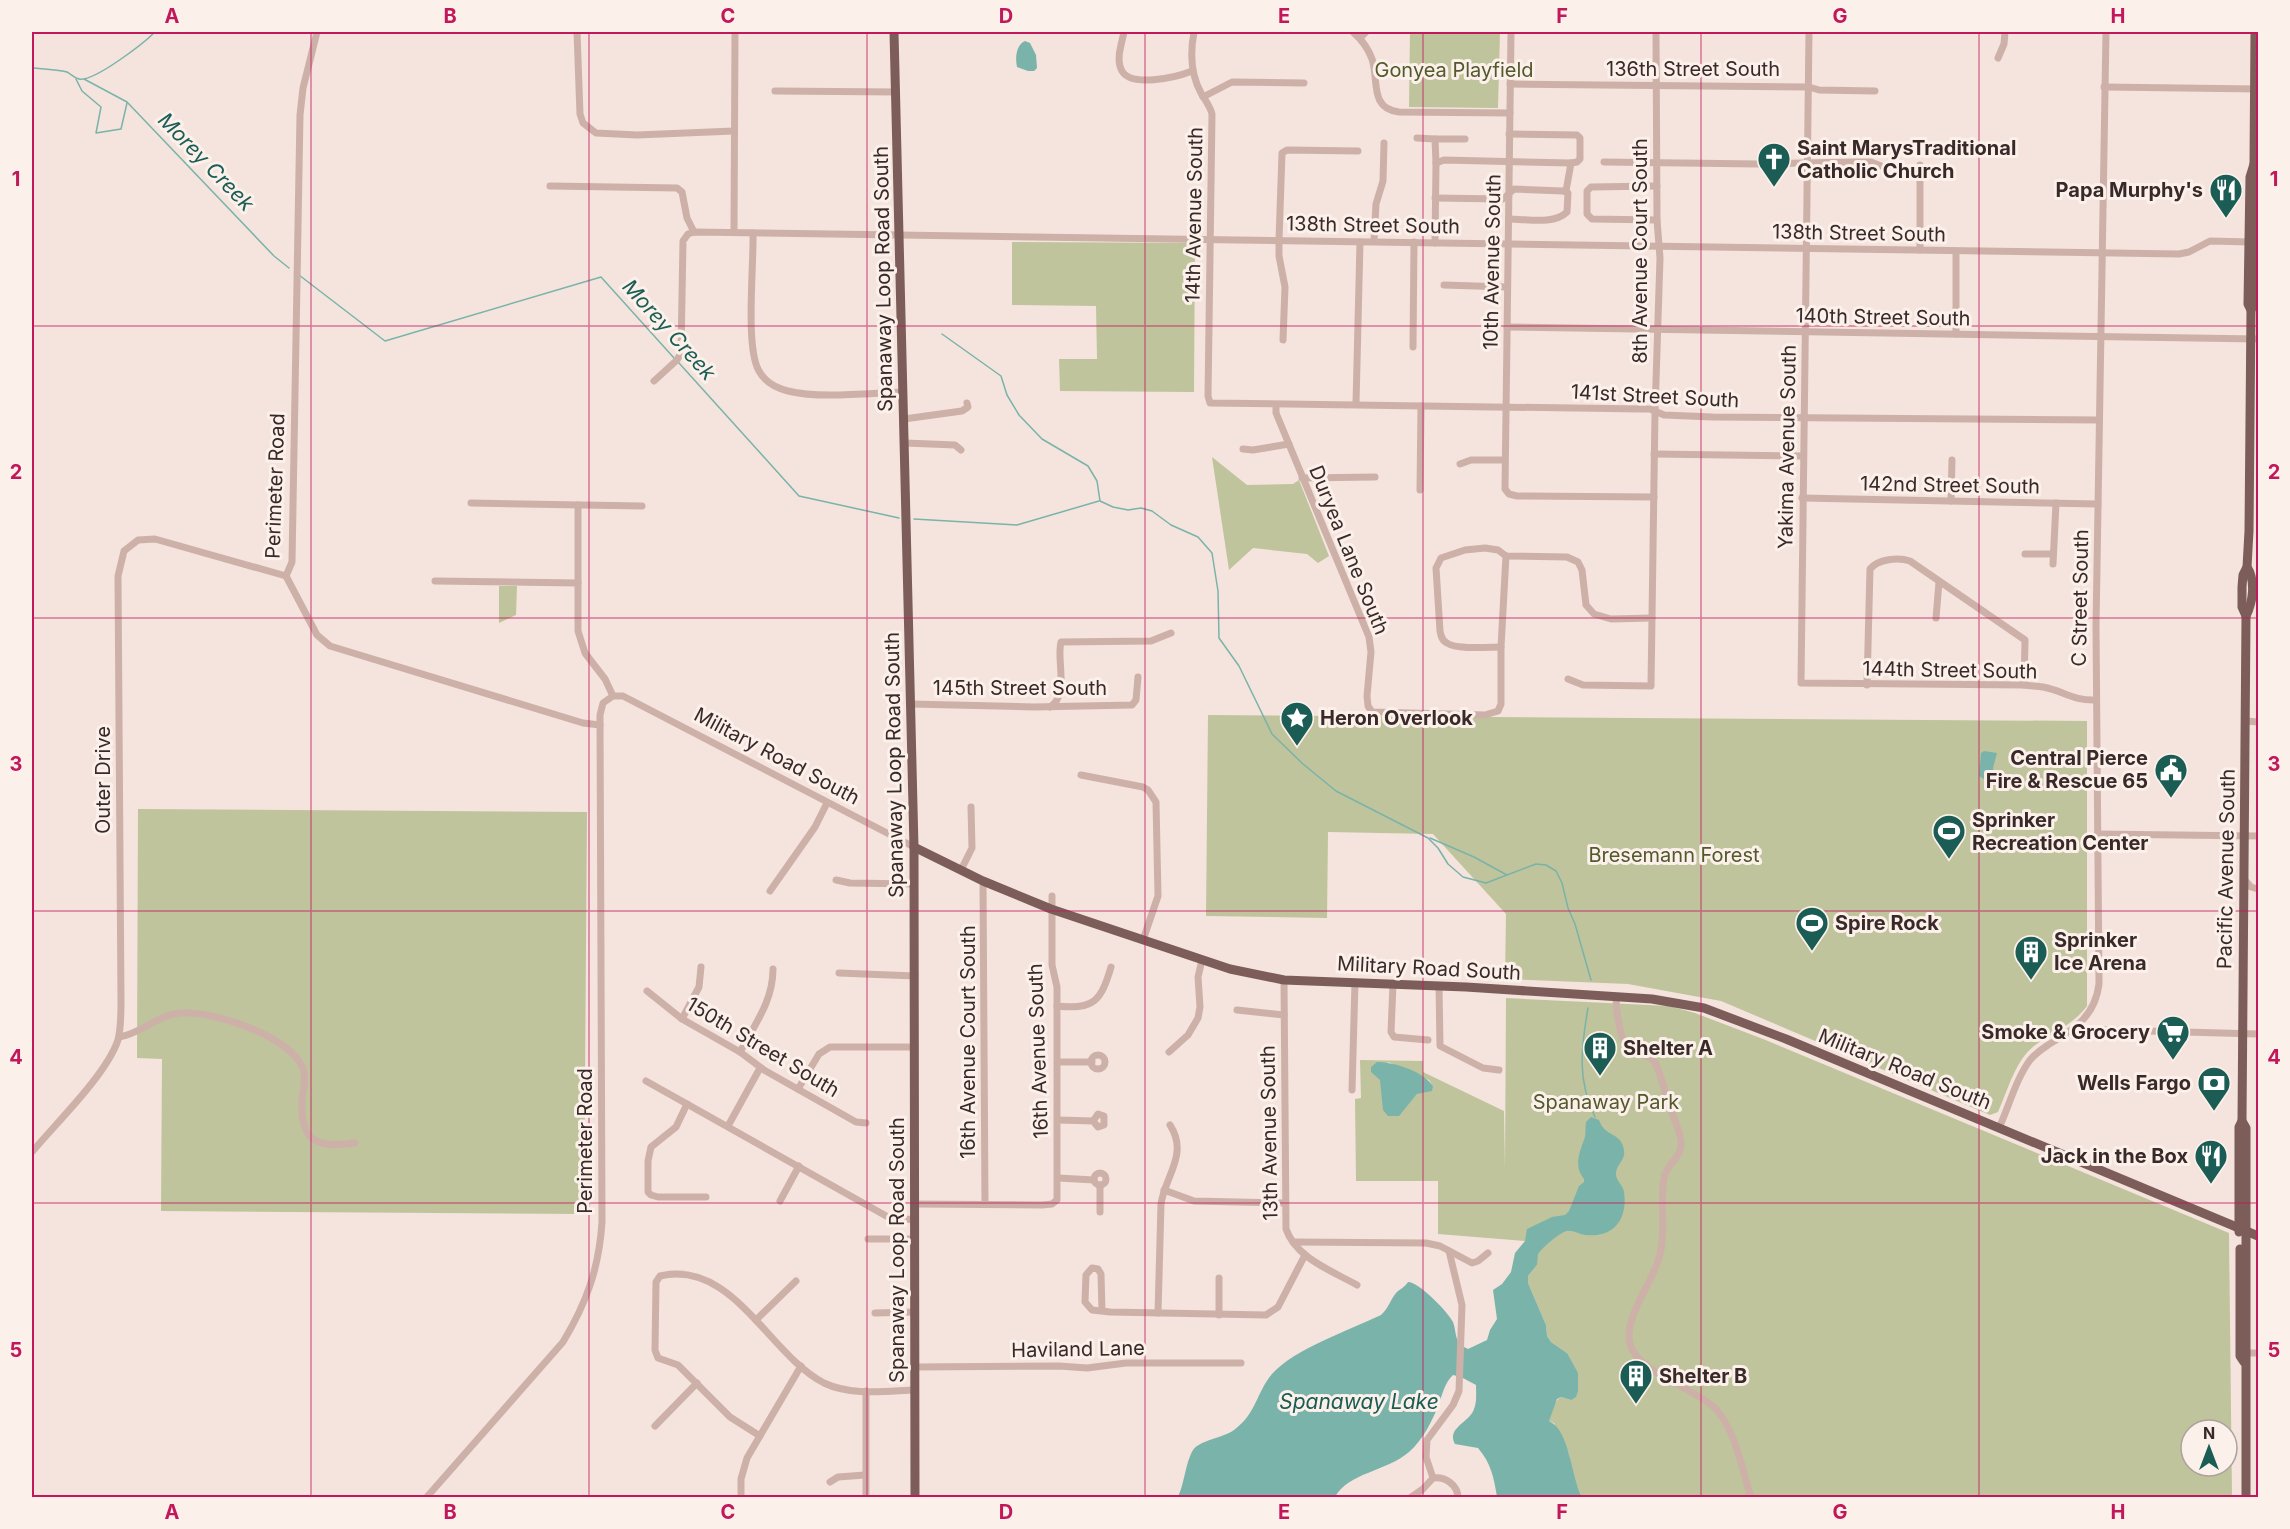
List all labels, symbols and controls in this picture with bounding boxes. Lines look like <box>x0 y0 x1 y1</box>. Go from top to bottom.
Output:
text: A <box>165 4 180 28</box>
text: B <box>443 4 457 28</box>
text: C <box>721 4 735 28</box>
text: D <box>999 4 1013 28</box>
text: E <box>1278 4 1290 28</box>
text: F <box>1556 4 1568 28</box>
text: G <box>1832 4 1848 28</box>
text: H <box>2111 4 2125 28</box>
street label: 136th Street South <box>1606 57 1780 81</box>
park label: Gonyea Playfield <box>1374 58 1534 82</box>
water label: Morey Creek <box>153 107 260 216</box>
street label: 14th Avenue South <box>1180 127 1208 303</box>
place label: Saint MarysTraditional Catholic Church <box>1797 136 2016 183</box>
street label: 8th Avenue Court South <box>1628 138 1652 364</box>
church icon: Saint MarysTraditional Catholic Church <box>1756 141 1792 188</box>
street label: Spanaway Loop Road South <box>869 146 897 412</box>
text: 1 <box>12 167 20 191</box>
text: 1 <box>2270 167 2278 191</box>
restaurant icon: Papa Murphy's <box>2208 172 2244 219</box>
street label: 10th Avenue South <box>1478 174 1506 350</box>
place label: Papa Murphy's <box>2056 178 2203 202</box>
street label: 138th Street South <box>1286 211 1460 239</box>
street label: 138th Street South <box>1772 219 1946 247</box>
water label: Morey Creek <box>618 274 722 386</box>
street label: 140th Street South <box>1795 303 1971 331</box>
street label: Yakima Avenue South <box>1773 345 1801 549</box>
street label: 141st Street South <box>1570 380 1740 412</box>
street label: Perimeter Road <box>260 413 290 559</box>
text: 2 <box>10 460 22 484</box>
text: 2 <box>2268 460 2280 484</box>
street label: Duryea Lane South <box>1304 462 1394 638</box>
street label: 142nd Street South <box>1860 471 2040 499</box>
street label: C Street South <box>2067 529 2093 667</box>
street label: Spanaway Loop Road South <box>880 632 908 898</box>
street label: 144th Street South <box>1862 656 2038 684</box>
street label: 145th Street South <box>933 676 1107 700</box>
place icon: Heron Overlook <box>1279 700 1315 747</box>
street label: Military Road South <box>690 702 864 810</box>
place label: Heron Overlook <box>1320 706 1473 730</box>
street label: Outer Drive <box>91 726 115 834</box>
place label: Central Pierce Fire & Rescue 65 <box>1986 746 2148 793</box>
text: 3 <box>10 752 22 776</box>
public building icon: Central Pierce Fire & Rescue 65 <box>2153 752 2189 799</box>
text: 3 <box>2268 752 2280 776</box>
street label: Pacific Avenue South <box>2212 769 2240 969</box>
place label: Sprinker Recreation Center <box>1972 808 2149 855</box>
sports icon: Sprinker Recreation Center <box>1931 813 1967 860</box>
park label: Bresemann Forest <box>1588 843 1760 867</box>
sports icon: Spire Rock <box>1794 905 1830 952</box>
place label: Spire Rock <box>1835 911 1939 935</box>
street label: 16th Avenue Court South <box>956 925 980 1159</box>
place label: Sprinker Ice Arena <box>2054 928 2147 975</box>
building icon: Sprinker Ice Arena <box>2013 934 2049 981</box>
street label: Military Road South <box>1336 951 1522 985</box>
street label: 16th Avenue South <box>1023 963 1053 1139</box>
street label: 150th Street South <box>682 992 844 1102</box>
supermarket icon: Smoke & Grocery <box>2155 1014 2191 1061</box>
place label: Smoke & Grocery <box>1981 1020 2150 1044</box>
street label: Military Road South <box>1815 1023 1995 1115</box>
building icon: Shelter A <box>1582 1030 1618 1077</box>
place label: Shelter A <box>1623 1036 1713 1060</box>
text: 4 <box>9 1045 23 1069</box>
street label: 13th Avenue South <box>1255 1045 1283 1221</box>
text: 4 <box>2267 1045 2281 1069</box>
bank icon: Wells Fargo <box>2196 1065 2232 1112</box>
street label: Perimeter Road <box>573 1068 597 1214</box>
place label: Wells Fargo <box>2077 1071 2191 1095</box>
park label: Spanaway Park <box>1533 1090 1679 1114</box>
street label: Spanaway Loop Road South <box>885 1117 909 1383</box>
restaurant icon: Jack in the Box <box>2193 1138 2229 1185</box>
place label: Jack in the Box <box>2041 1144 2188 1168</box>
street label: Haviland Lane <box>1011 1336 1145 1362</box>
text: 5 <box>10 1338 22 1362</box>
text: 5 <box>2268 1338 2280 1362</box>
building icon: Shelter B <box>1618 1358 1654 1405</box>
place label: Shelter B <box>1659 1364 1747 1388</box>
water label: Spanaway Lake <box>1279 1389 1439 1414</box>
north arrow <box>2179 1418 2239 1478</box>
text: N <box>2203 1423 2215 1443</box>
text: A <box>165 1500 180 1524</box>
text: B <box>443 1500 457 1524</box>
text: C <box>721 1500 735 1524</box>
text: D <box>999 1500 1013 1524</box>
text: E <box>1278 1500 1290 1524</box>
text: F <box>1556 1500 1568 1524</box>
text: G <box>1832 1500 1848 1524</box>
text: H <box>2111 1500 2125 1524</box>

